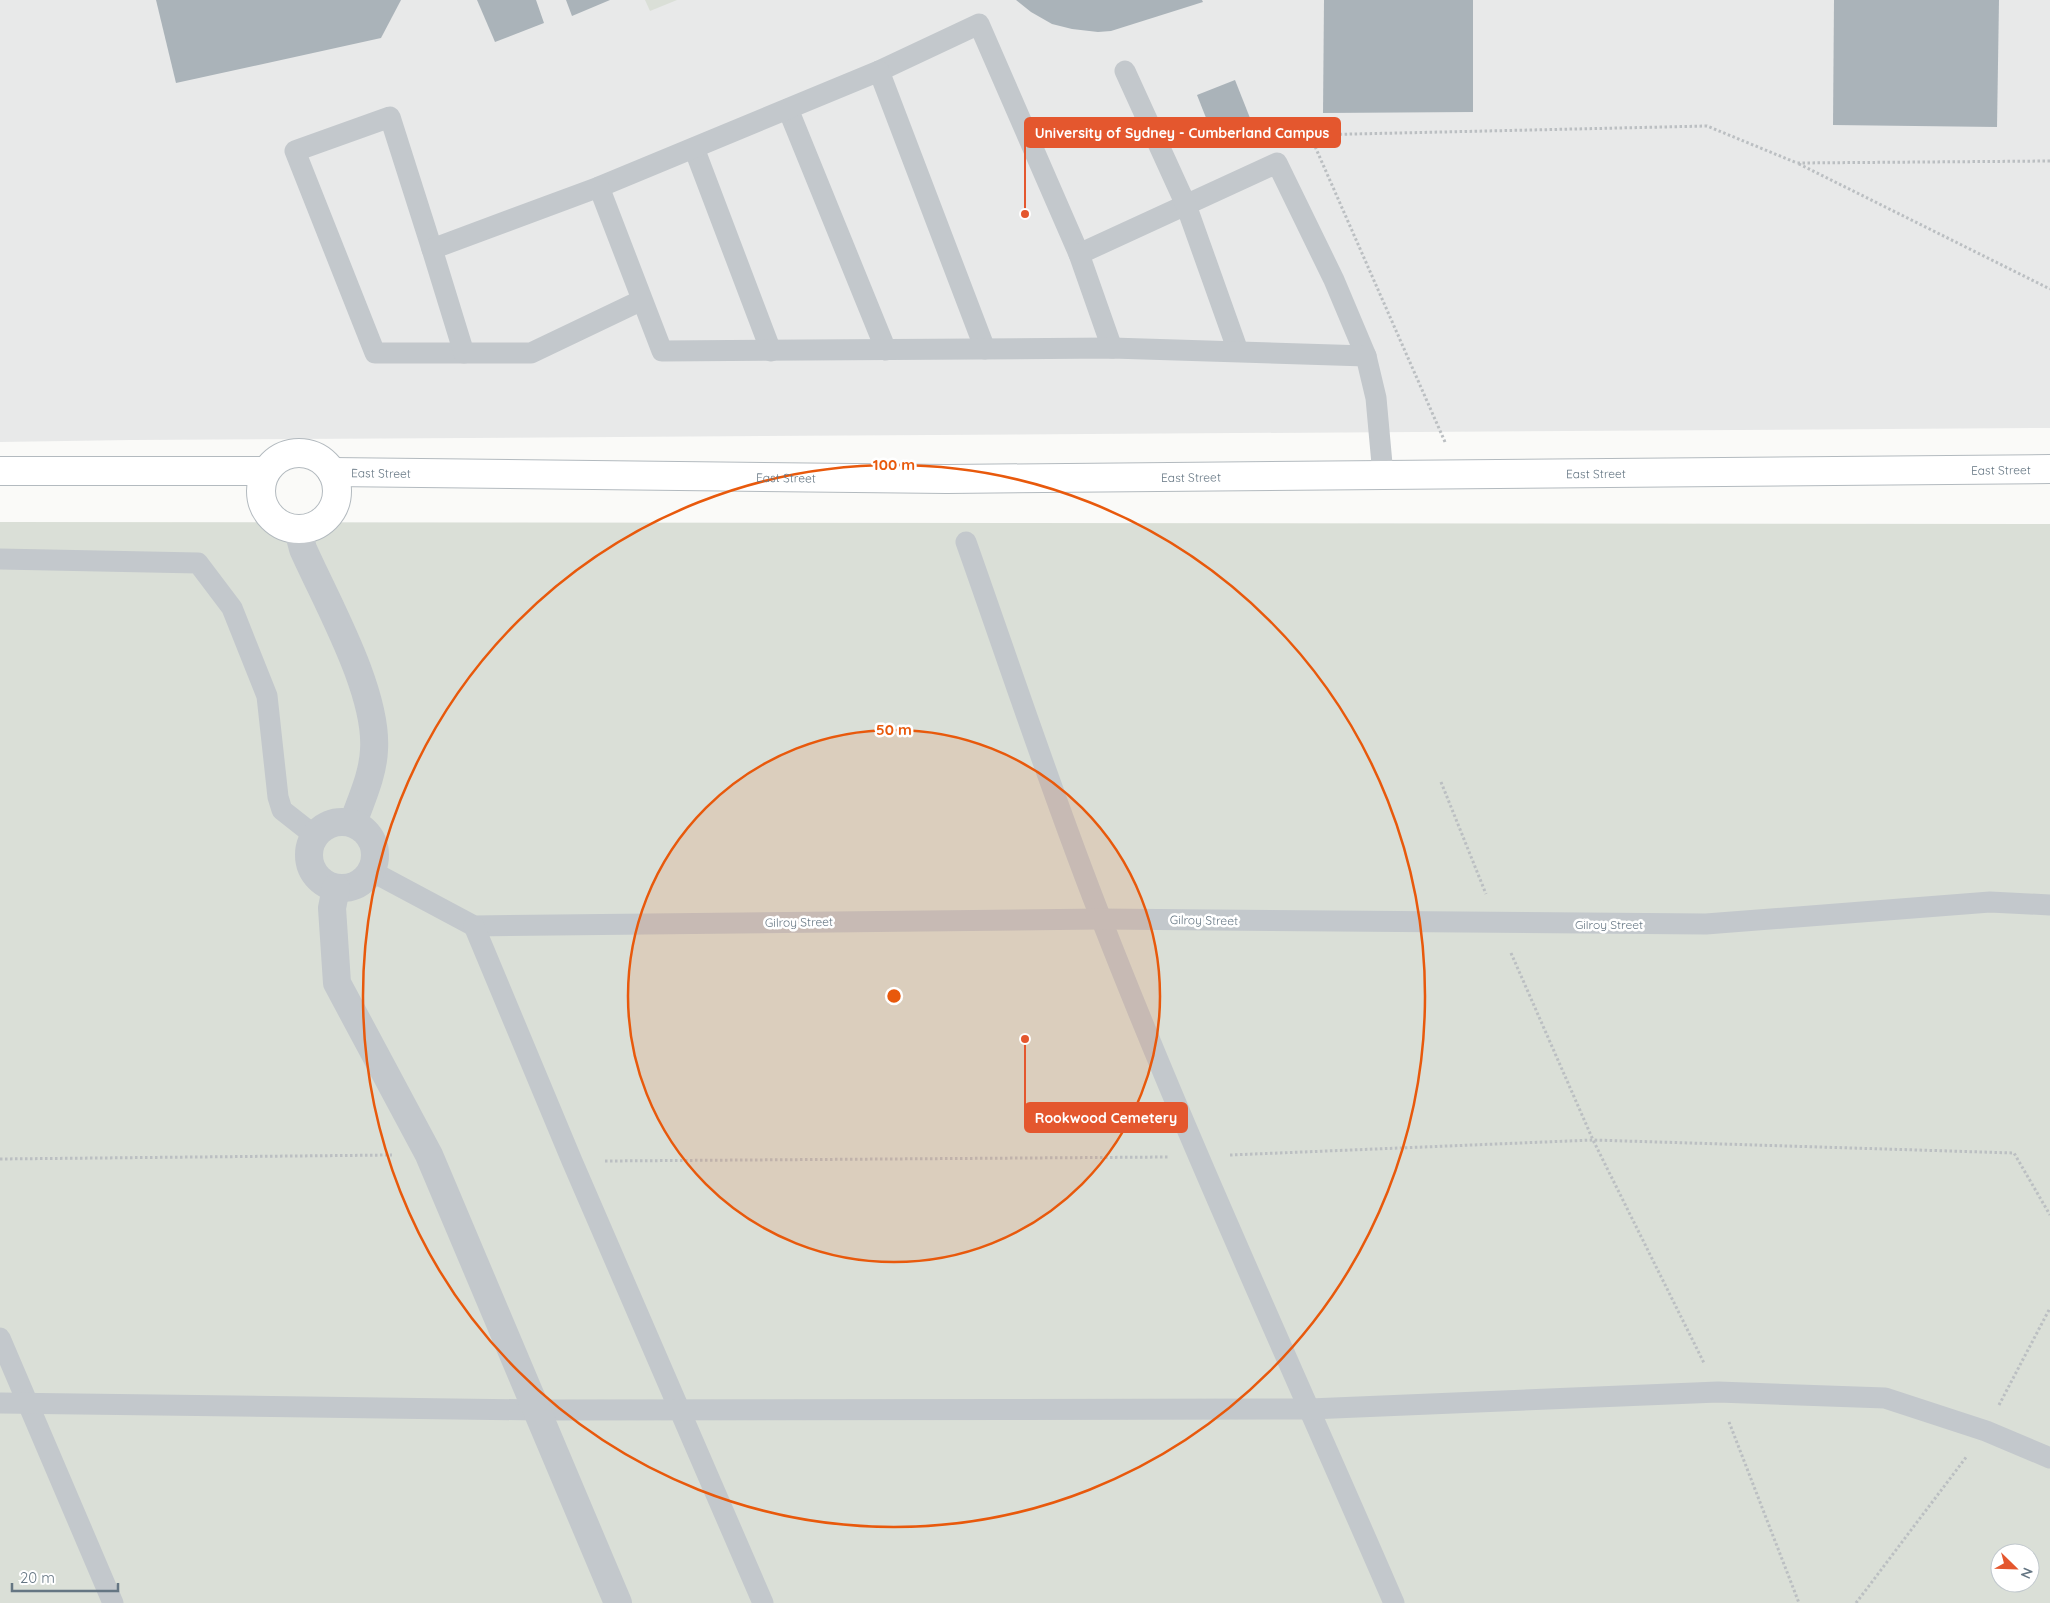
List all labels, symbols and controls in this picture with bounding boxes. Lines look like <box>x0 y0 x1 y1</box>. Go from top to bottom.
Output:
callout: University of Sydney - Cumberland Campus <box>1025 118 1340 147</box>
text: University of Sydney - Cumberland Campus <box>1035 124 1330 142</box>
text: 100 m <box>873 455 915 474</box>
street label: East Street <box>1971 462 2031 477</box>
street label: East Street <box>351 465 411 480</box>
street label: East Street <box>1566 465 1626 481</box>
street label: East Street <box>756 469 816 485</box>
street label: East Street <box>1161 469 1221 485</box>
text: 50 m <box>876 720 912 739</box>
street label: Gilroy Street <box>1170 912 1238 928</box>
street label: Gilroy Street <box>765 914 833 930</box>
street label: Gilroy Street <box>1575 917 1643 932</box>
centre of rings <box>885 987 903 1005</box>
callout: Rookwood Cemetery <box>1025 1103 1187 1132</box>
text: Rookwood Cemetery <box>1035 1109 1177 1127</box>
north arrow <box>1990 1543 2040 1593</box>
scale bar <box>12 1560 119 1592</box>
text: N <box>2017 1565 2037 1581</box>
text: 20 m <box>20 1568 55 1587</box>

